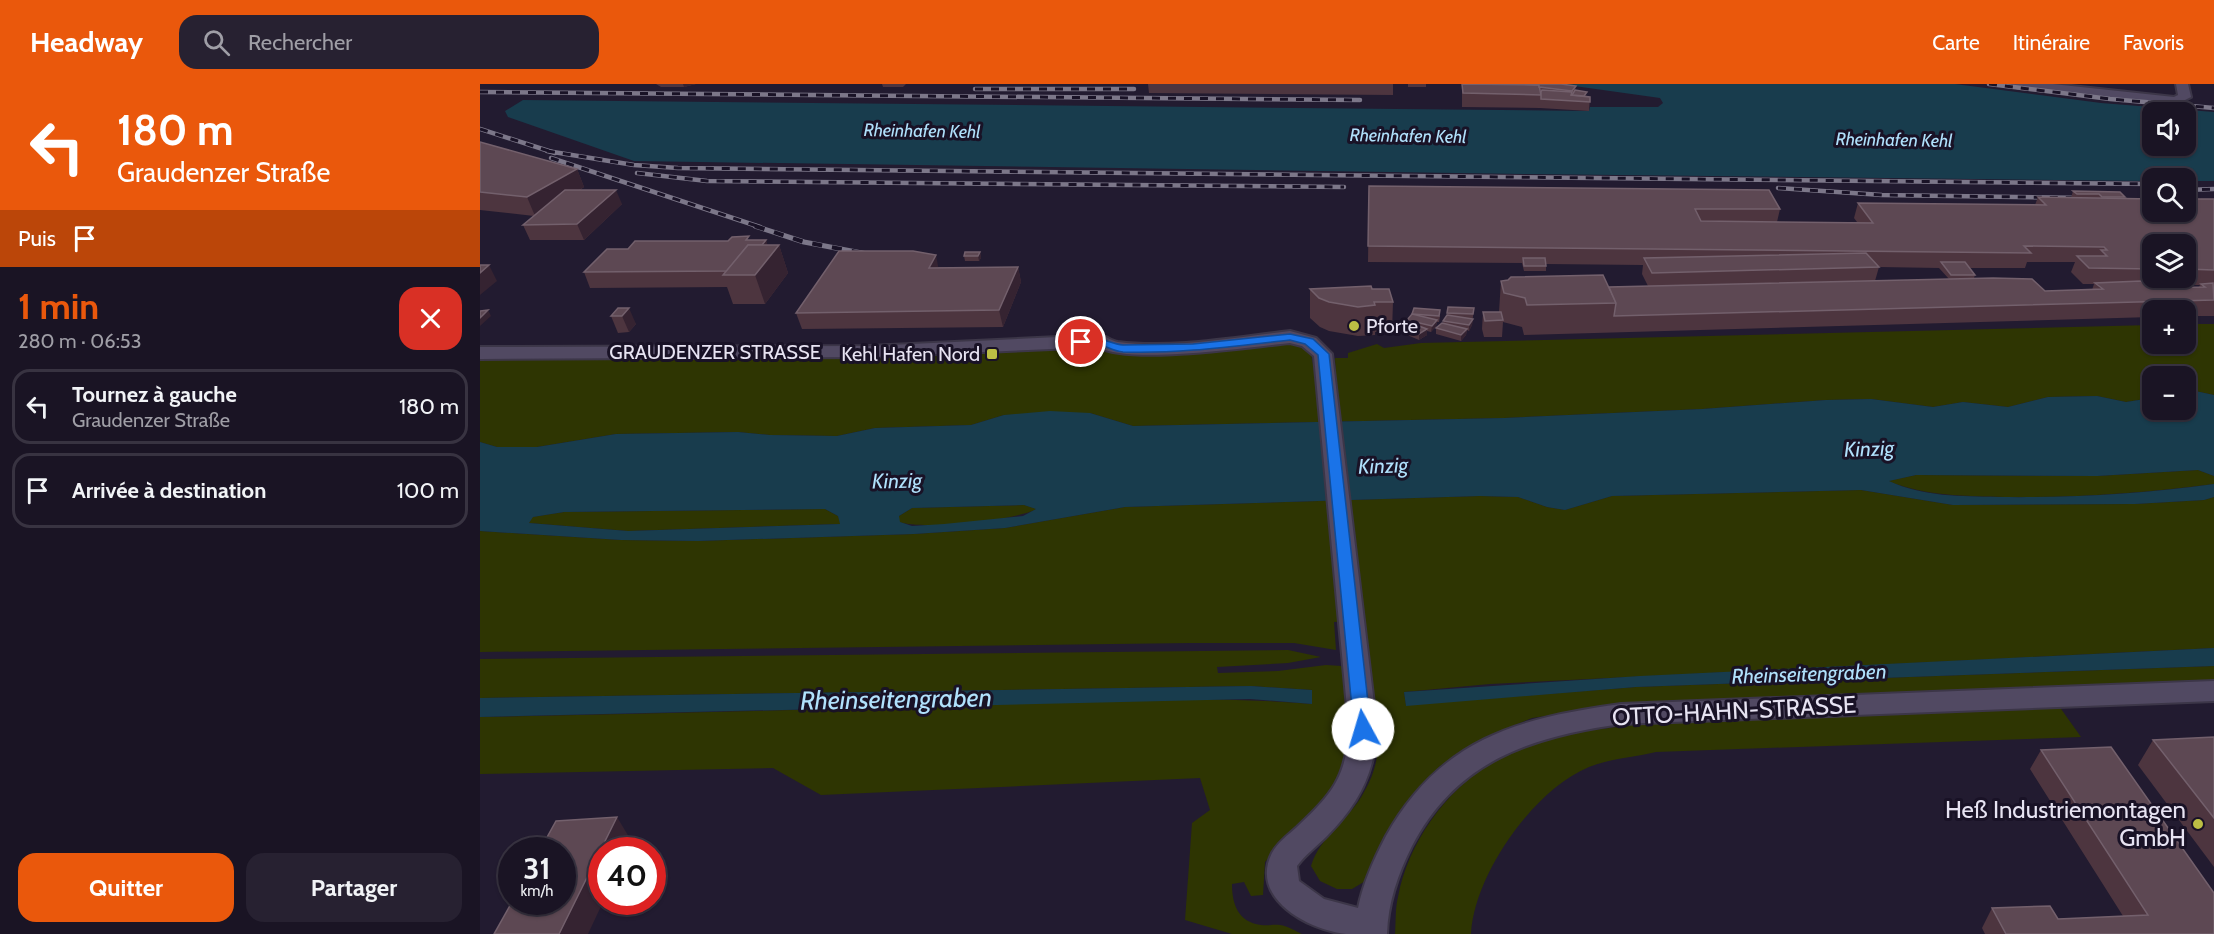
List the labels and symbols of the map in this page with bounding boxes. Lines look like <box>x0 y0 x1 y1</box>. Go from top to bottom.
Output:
water label: Rheinhafen Kehl <box>864 119 981 143</box>
water label: Rheinhafen Kehl <box>1350 124 1467 148</box>
water label: Rheinhafen Kehl <box>1836 128 1953 152</box>
place label: Pforte <box>1366 314 1418 338</box>
pin <box>1055 316 1106 367</box>
marker: Pforte <box>1347 319 1361 333</box>
street label: GRAUDENZER STRASSE <box>609 340 821 364</box>
place label: Kehl Hafen Nord <box>841 342 980 366</box>
marker: Kehl Hafen Nord <box>985 347 999 361</box>
water label: Kinzig <box>1843 435 1896 462</box>
water label: Kinzig <box>1357 452 1410 479</box>
water label: Kinzig <box>872 468 924 493</box>
water label: Rheinseitengraben <box>1731 658 1887 689</box>
water label: Rheinseitengraben <box>800 681 992 717</box>
street label: OTTO-HAHN-STRASSE <box>1611 690 1857 731</box>
position arrow <box>1331 697 1395 761</box>
place label: Heß Industriemontagen GmbH <box>1945 795 2186 852</box>
marker: Heß Industriemontagen GmbH <box>2191 817 2205 831</box>
speed limit sign: 40 <box>588 837 666 915</box>

